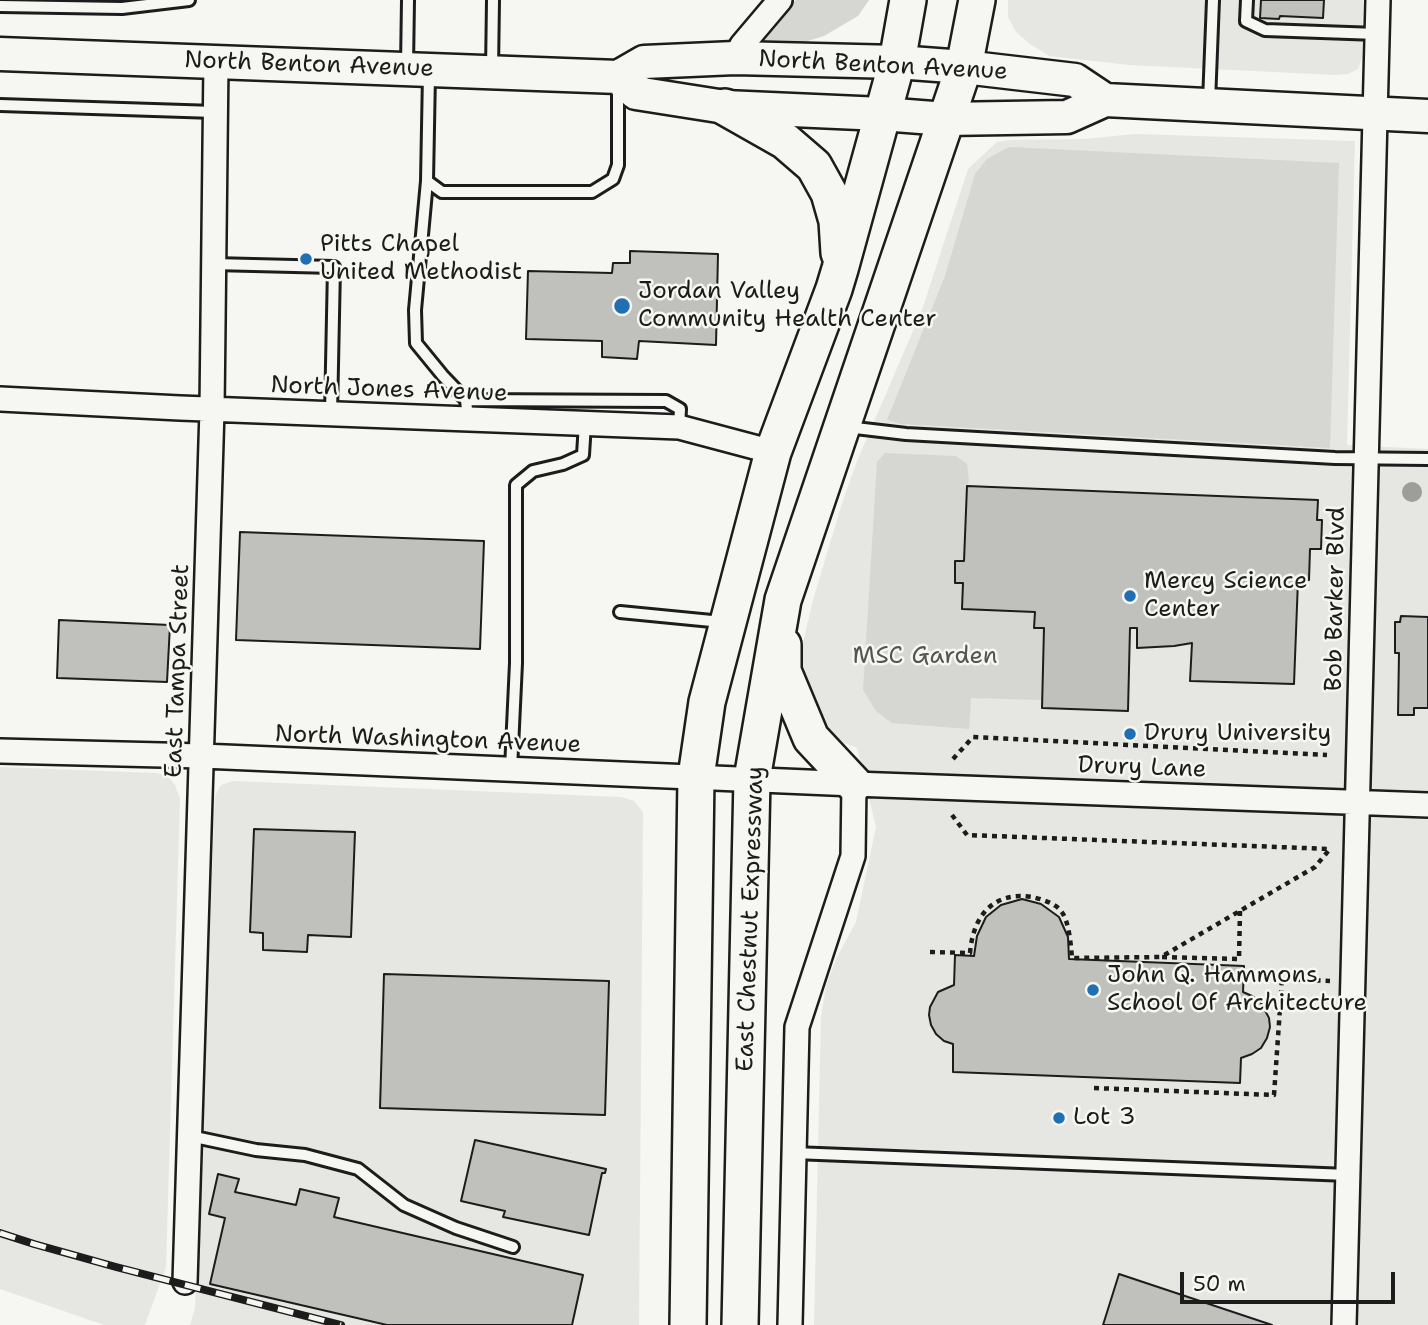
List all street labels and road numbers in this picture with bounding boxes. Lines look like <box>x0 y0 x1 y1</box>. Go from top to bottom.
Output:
street label: North Benton Avenue <box>758 45 1008 87</box>
street label: North Benton Avenue <box>184 46 434 84</box>
street label: North Jones Avenue <box>270 371 508 409</box>
street label: Bob Barker Blvd <box>1320 506 1352 692</box>
street label: East Tampa Street <box>160 563 196 779</box>
street label: North Washington Avenue <box>274 720 582 760</box>
street label: Drury Lane <box>1077 751 1207 785</box>
street label: East Chestnut Expressway <box>731 766 771 1072</box>

